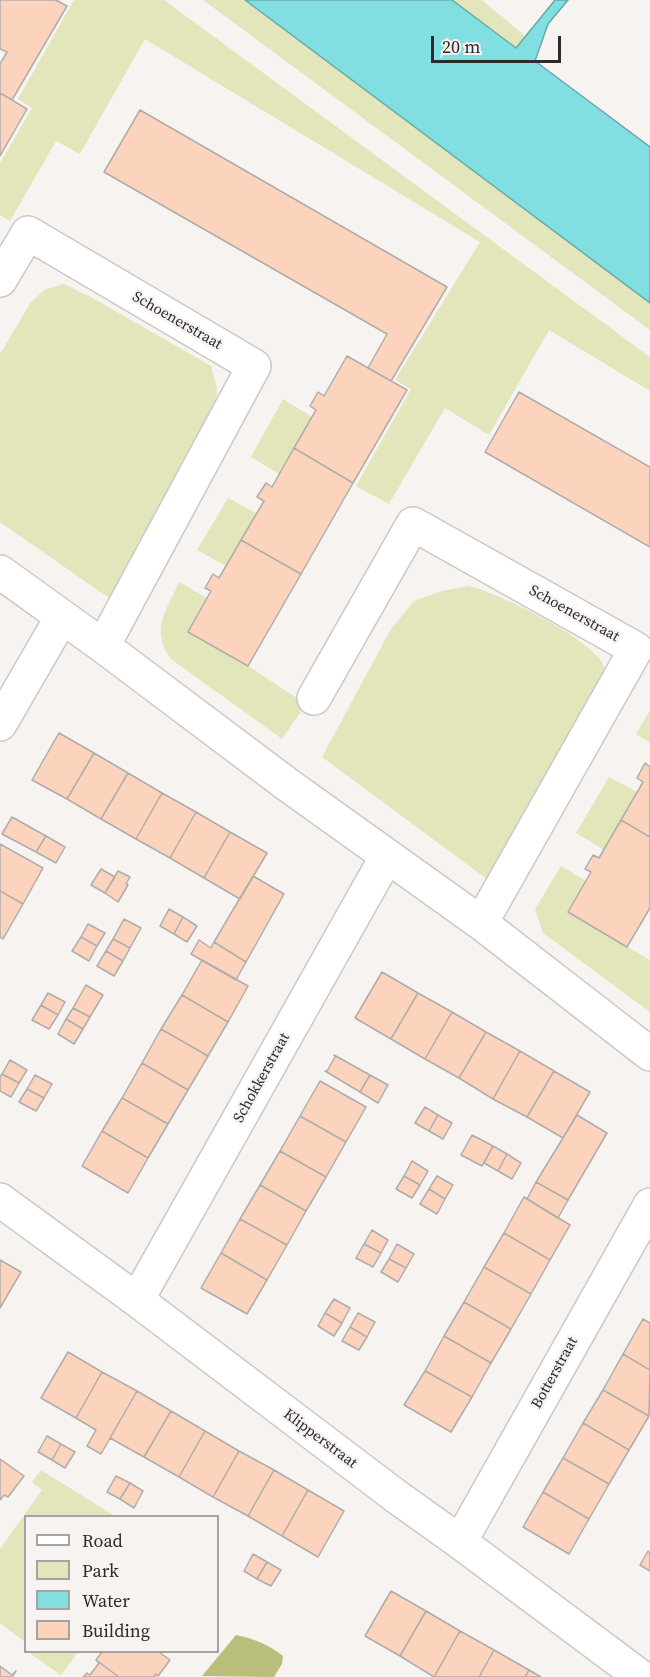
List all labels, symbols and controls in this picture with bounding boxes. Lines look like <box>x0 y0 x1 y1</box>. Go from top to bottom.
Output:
scale bar <box>434 24 564 62</box>
text: 20 m <box>442 34 480 59</box>
street label: Schoenerstraat <box>129 288 225 354</box>
street label: Schoenerstraat <box>526 582 622 646</box>
street label: Schokkerstraat <box>230 1030 294 1126</box>
street label: Botterstraat <box>528 1334 582 1412</box>
street label: Klipperstraat <box>280 1405 360 1473</box>
legend <box>24 1515 219 1653</box>
text: Road <box>82 1528 123 1553</box>
text: Park <box>82 1558 119 1583</box>
text: Water <box>82 1588 130 1613</box>
text: Building <box>82 1618 150 1643</box>

